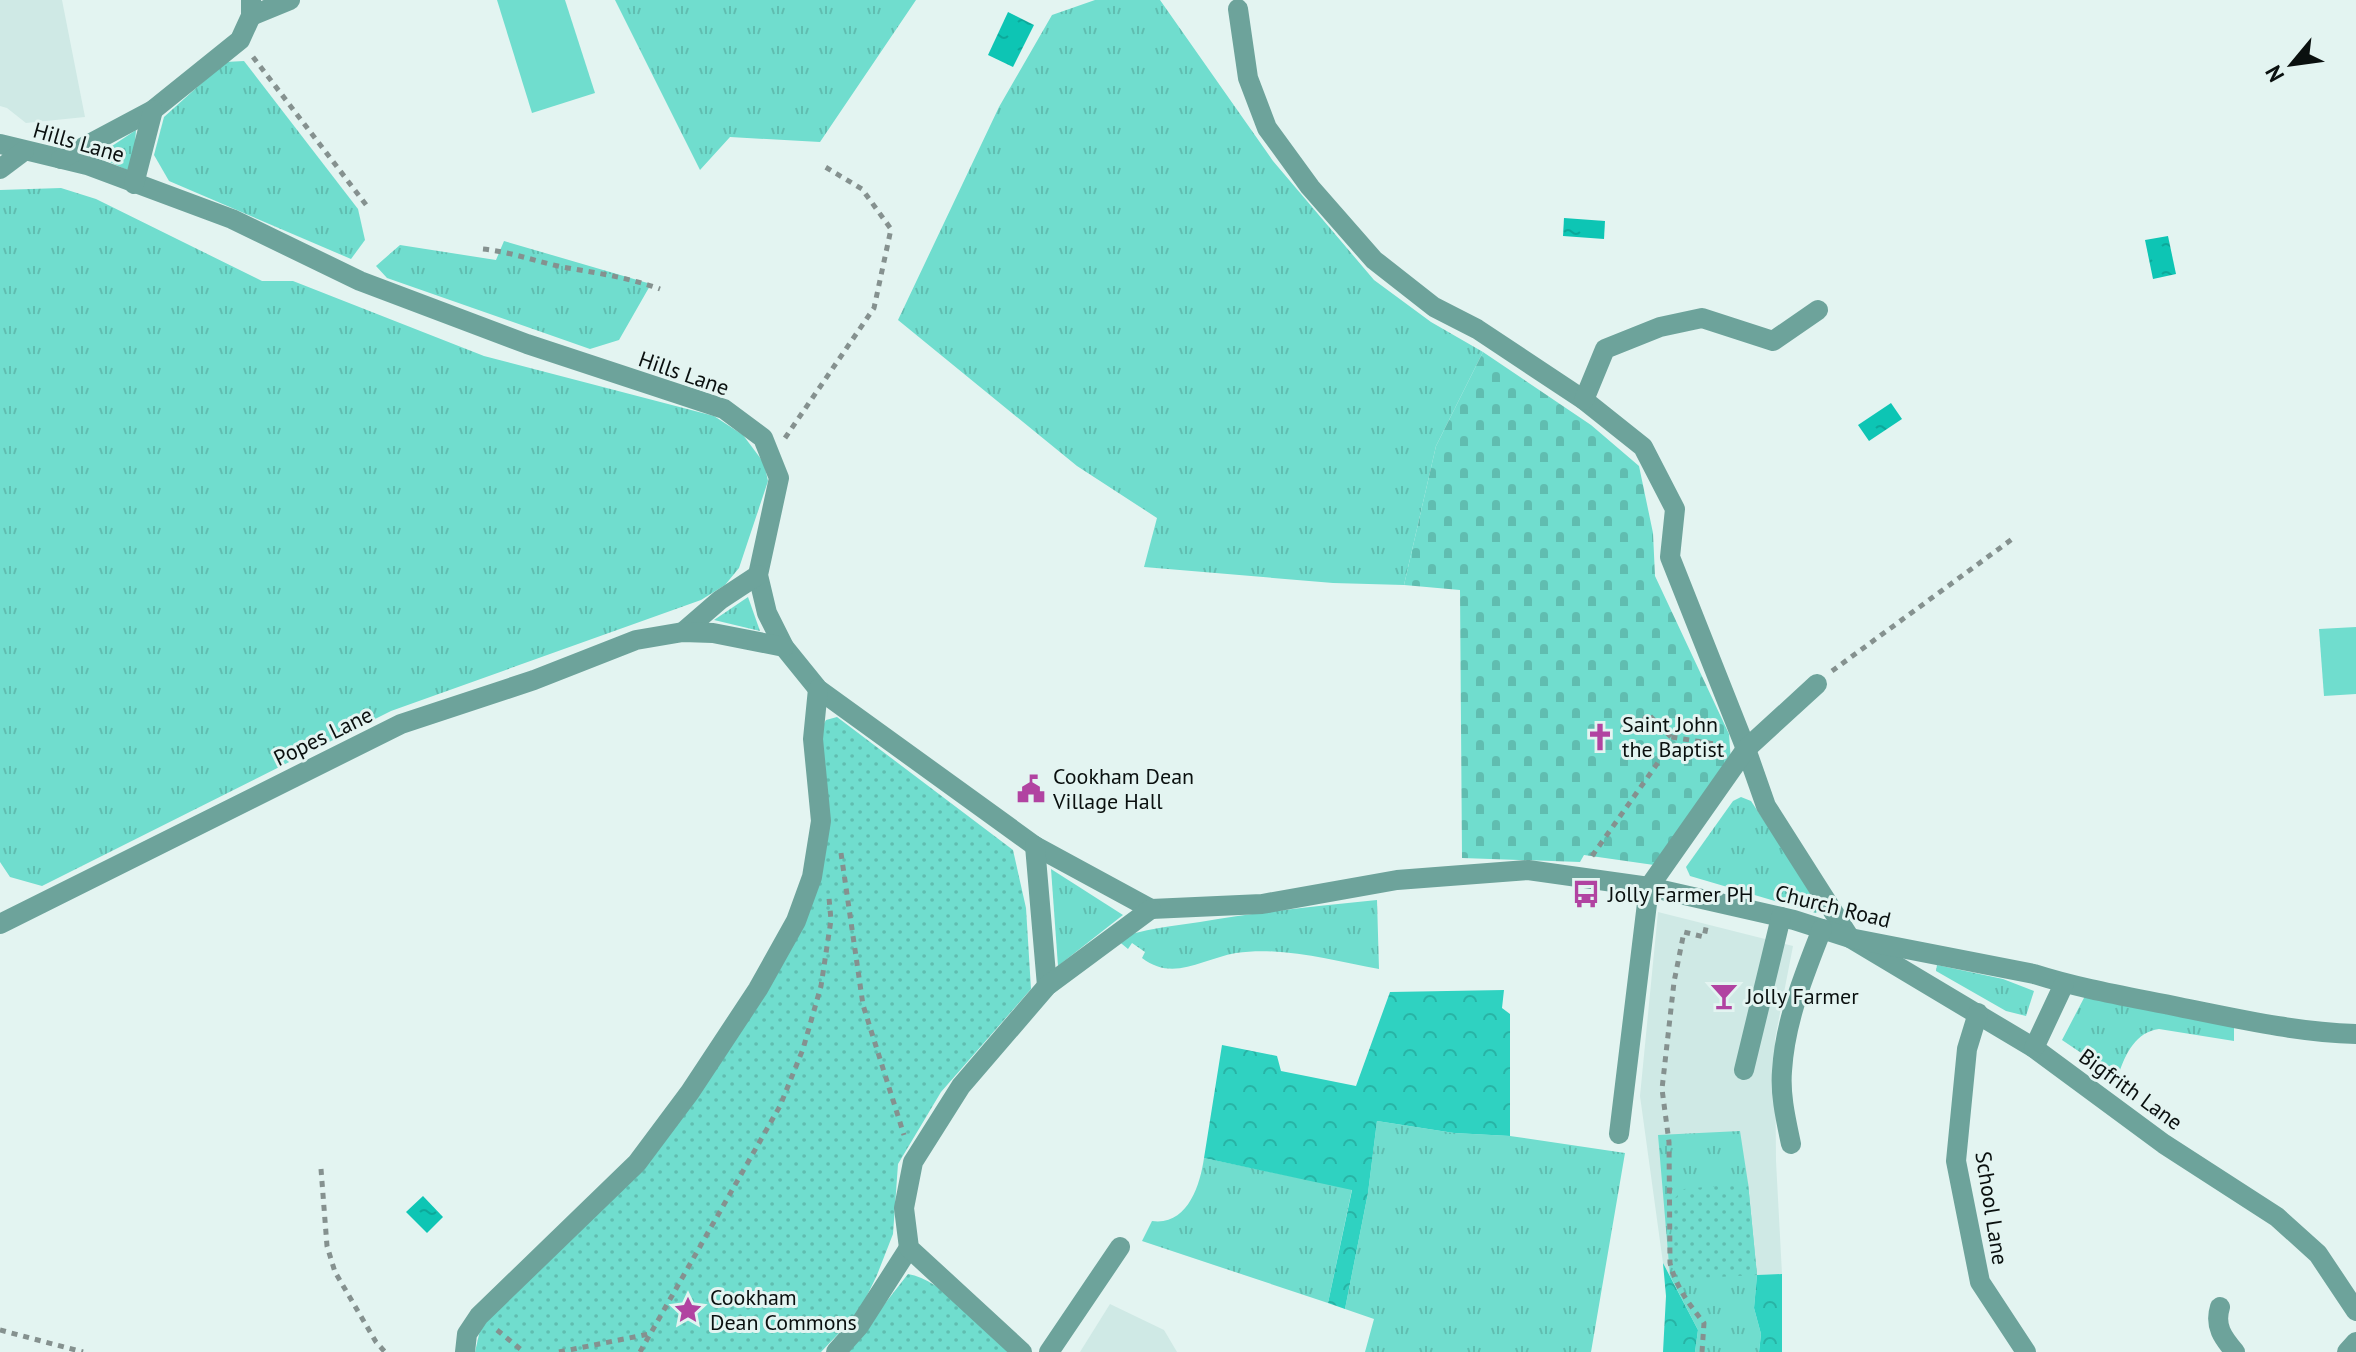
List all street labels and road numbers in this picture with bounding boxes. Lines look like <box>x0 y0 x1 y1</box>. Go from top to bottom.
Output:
street label: Hills Lane <box>30 116 128 168</box>
street label: Hills Lane <box>635 345 733 401</box>
street label: Popes Lane <box>269 700 377 772</box>
street label: Church Road <box>1772 878 1894 934</box>
street label: Bigfrith Lane <box>2074 1042 2188 1136</box>
street label: School Lane <box>1969 1149 2015 1267</box>

